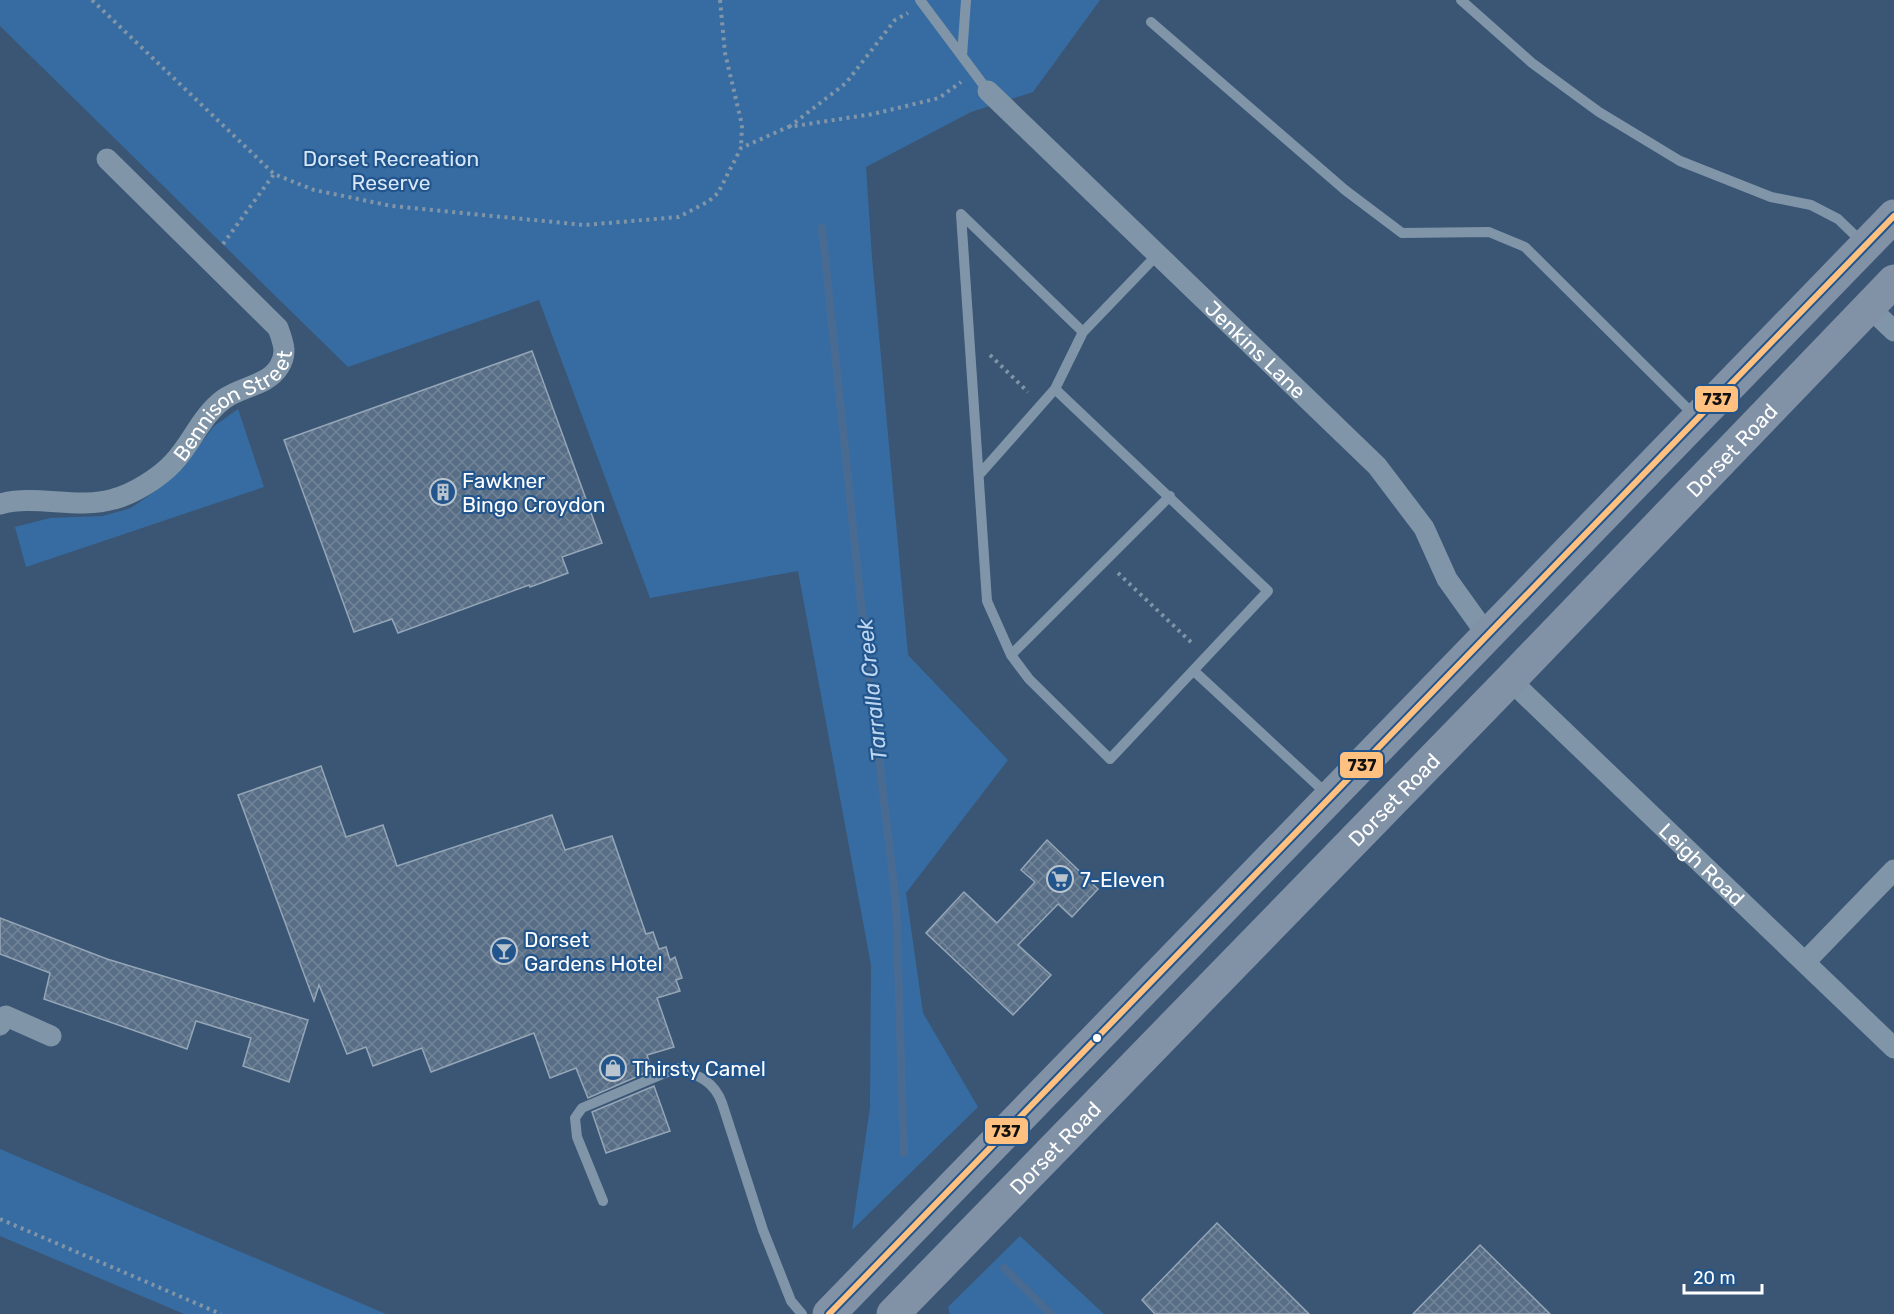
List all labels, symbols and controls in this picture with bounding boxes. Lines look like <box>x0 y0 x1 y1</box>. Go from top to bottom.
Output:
park label: Dorset Recreation Reserve <box>303 146 479 195</box>
street label: Jenkins Lane <box>1200 295 1311 403</box>
street label: Bennison Street <box>168 349 297 466</box>
line badge: 737 <box>1694 385 1739 413</box>
text: 737 <box>1703 390 1731 409</box>
street label: Dorset Road <box>1681 398 1782 502</box>
place label: Fawkner Bingo Croydon <box>462 468 605 517</box>
building icon: Fawkner Bingo Croydon <box>428 477 458 507</box>
water label: Tarralla Creek <box>851 617 893 763</box>
street label: Dorset Road <box>1343 748 1445 851</box>
line badge: 737 <box>1339 751 1384 779</box>
text: 737 <box>1348 756 1376 775</box>
street label: Leigh Road <box>1654 817 1750 911</box>
supermarket icon: 7-Eleven <box>1045 864 1075 894</box>
place label: 7-Eleven <box>1080 867 1165 892</box>
place label: Dorset Gardens Hotel <box>524 927 663 976</box>
bar icon: Dorset Gardens Hotel <box>489 936 519 966</box>
unlabelled marker <box>1091 1032 1103 1044</box>
shop icon: Thirsty Camel <box>598 1053 628 1083</box>
place label: Thirsty Camel <box>632 1056 766 1081</box>
street label: Dorset Road <box>1004 1096 1106 1199</box>
line badge: 737 <box>984 1117 1029 1145</box>
text: 737 <box>992 1122 1020 1141</box>
scale bar <box>1684 1257 1762 1295</box>
text: 20 m <box>1693 1267 1735 1289</box>

